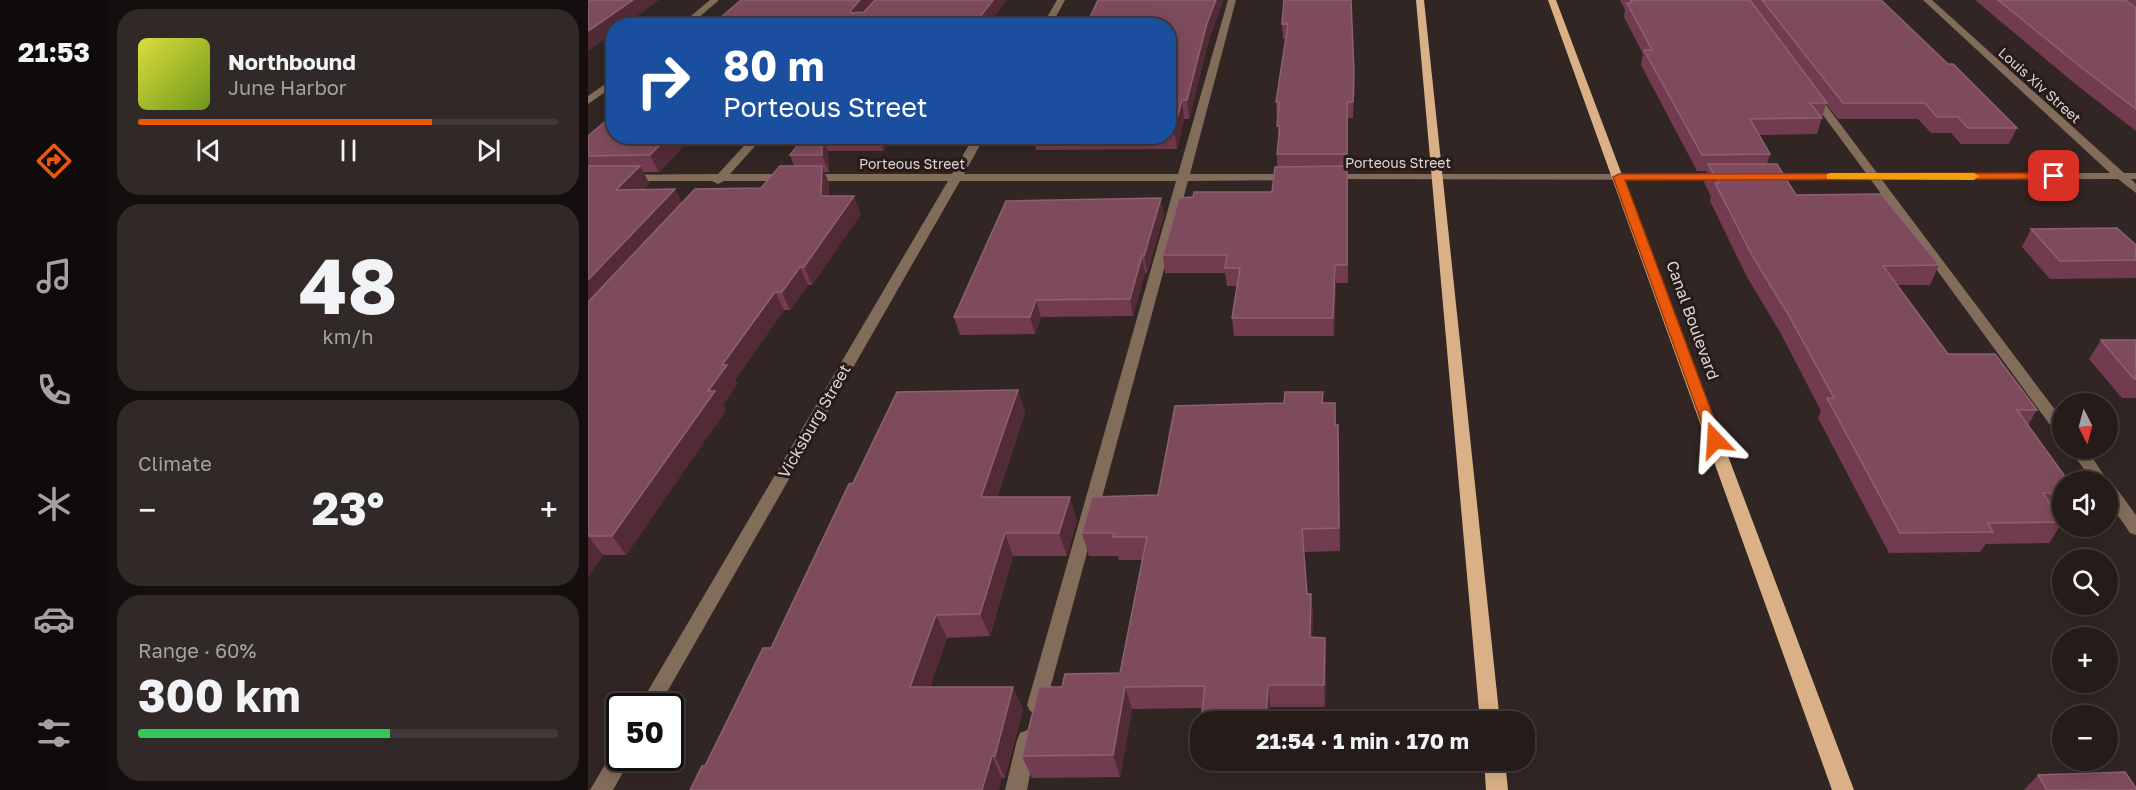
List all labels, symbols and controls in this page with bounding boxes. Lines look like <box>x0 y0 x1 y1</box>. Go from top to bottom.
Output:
text: 21:53 <box>18 36 90 68</box>
text: 80 m <box>723 40 824 90</box>
icon: right <box>624 42 702 120</box>
street label: Louis Xiv Street <box>1995 44 2085 126</box>
text: Northbound <box>228 48 356 75</box>
text: June Harbor <box>228 75 347 99</box>
text: Porteous Street <box>723 91 928 123</box>
icon: previous <box>192 134 225 167</box>
icon: pause <box>332 134 365 167</box>
icon: next <box>472 134 505 167</box>
icon: directions <box>33 140 75 182</box>
pin <box>2028 150 2079 201</box>
street label: Porteous Street <box>1345 154 1451 171</box>
street label: Porteous Street <box>859 155 965 172</box>
icon: arrive <box>2037 159 2070 192</box>
text: 48 <box>299 238 397 331</box>
icon: music <box>33 255 75 297</box>
street label: Canal Boulevard <box>1662 258 1724 382</box>
text: km/h <box>323 324 373 348</box>
street label: Vicksburg Street <box>773 361 855 481</box>
icon: phone <box>33 369 75 411</box>
north arrow <box>2052 393 2118 459</box>
map controls <box>2052 393 2118 771</box>
position arrow <box>1683 408 1747 472</box>
text: Climate <box>138 451 212 475</box>
button: sound <box>2052 471 2118 537</box>
text: 23° <box>312 481 384 535</box>
icon: climate <box>33 483 75 525</box>
text: − <box>138 490 156 529</box>
text: + <box>540 490 558 529</box>
button: search <box>2052 549 2118 615</box>
icon: car <box>33 598 75 640</box>
button: + <box>2052 627 2118 693</box>
text: Range · 60% <box>138 638 256 662</box>
text: 300 km <box>138 668 301 722</box>
speed limit sign: 50 <box>606 693 684 771</box>
button: − <box>2052 705 2118 771</box>
icon: filters <box>33 712 75 754</box>
text: 21:54 · 1 min · 170 m <box>1256 727 1469 754</box>

